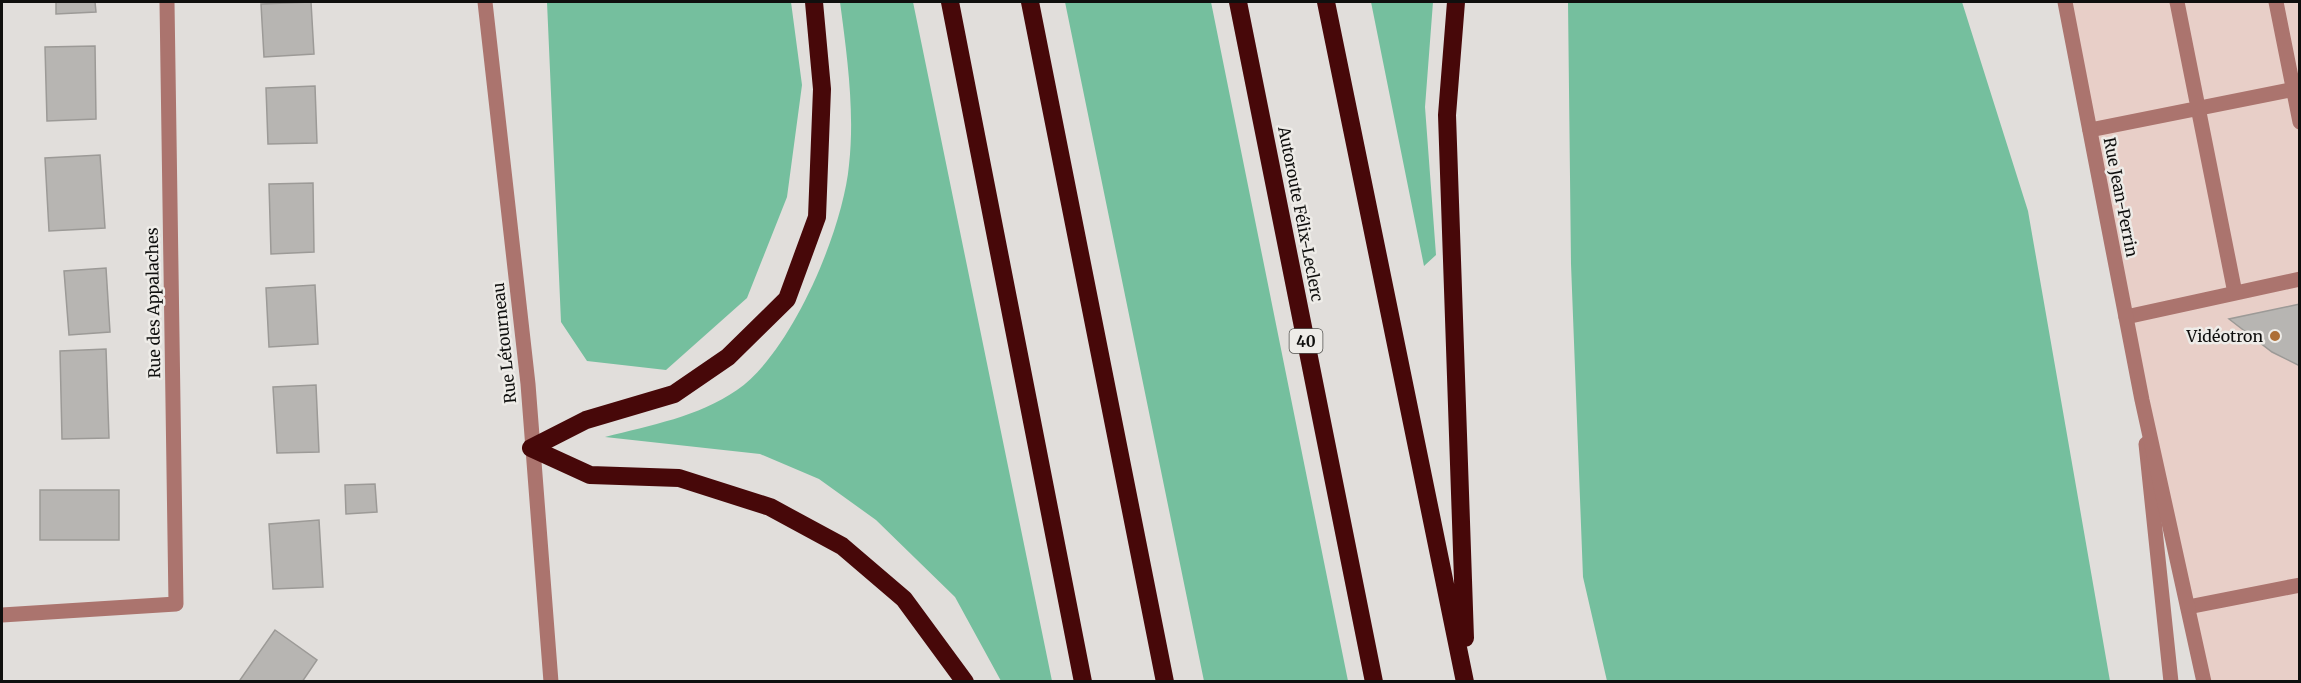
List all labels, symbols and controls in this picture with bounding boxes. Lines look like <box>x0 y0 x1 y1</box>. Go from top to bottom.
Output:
street label: Autoroute Félix-Leclerc <box>1274 124 1328 303</box>
street label: Rue Jean-Perrin <box>2100 135 2142 259</box>
street label: Rue des Appalaches <box>142 227 164 379</box>
street label: Rue Létourneau <box>488 282 520 404</box>
place label: Vidéotron <box>2186 326 2263 346</box>
road number: 40 <box>1290 329 1322 353</box>
marker: Vidéotron <box>2268 329 2282 343</box>

